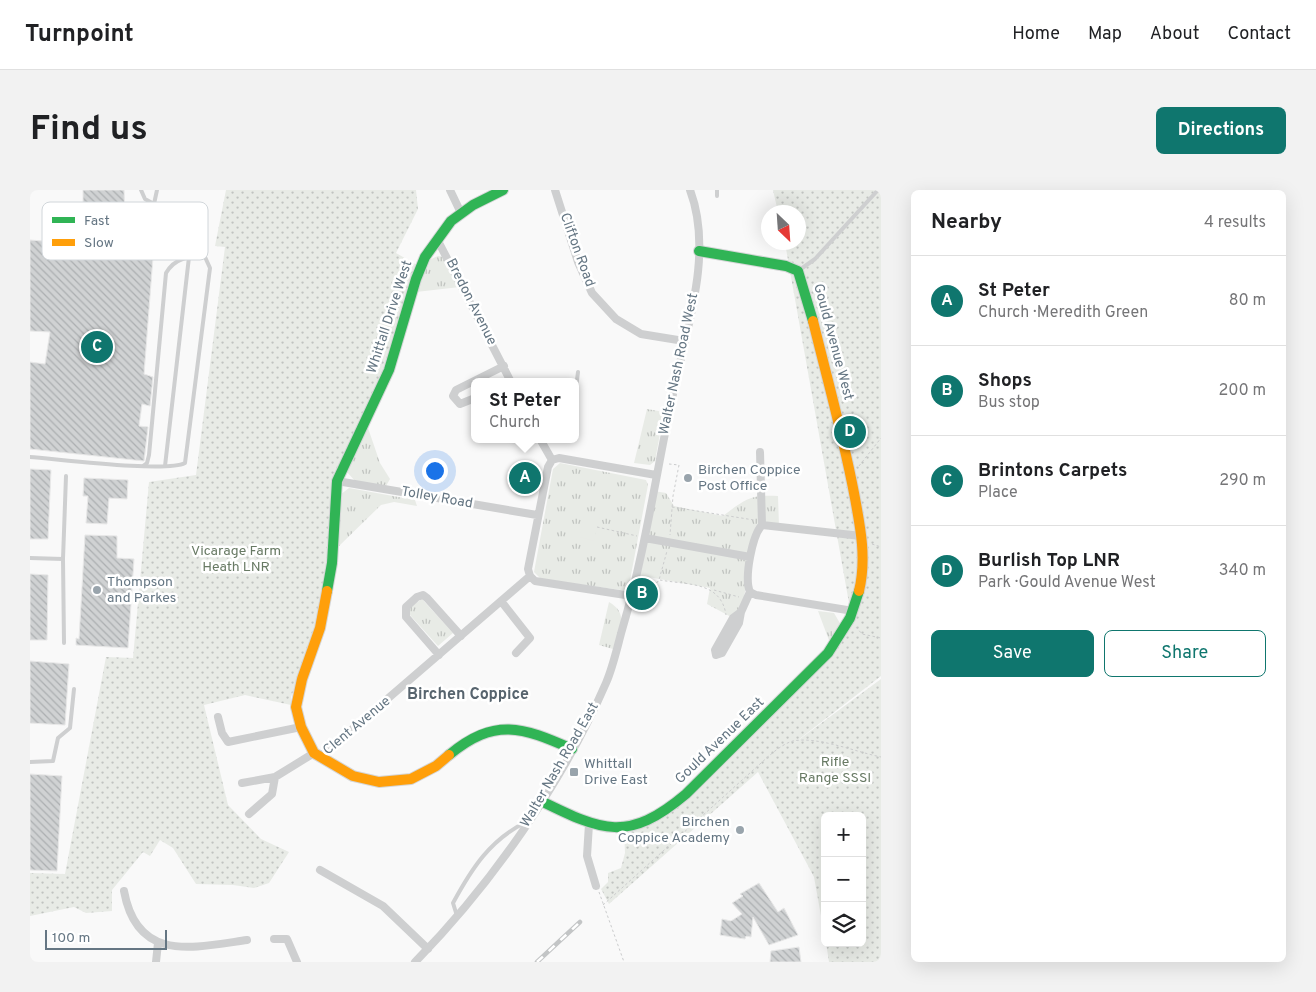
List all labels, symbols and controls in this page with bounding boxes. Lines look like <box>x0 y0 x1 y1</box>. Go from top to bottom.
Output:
text: Turnpoint <box>25 20 134 50</box>
text: Home <box>1012 23 1060 46</box>
text: Map <box>1088 23 1122 46</box>
text: About <box>1150 23 1199 46</box>
text: Contact <box>1227 23 1291 46</box>
button: Directions <box>1156 107 1286 154</box>
text: Find us <box>30 108 148 152</box>
legend <box>42 202 208 260</box>
north arrow <box>761 205 806 250</box>
text: Nearby <box>931 209 1002 236</box>
street label: Clifton Road <box>556 211 598 289</box>
text: Fast <box>84 213 110 230</box>
text: 4 results <box>1204 213 1266 233</box>
text: Slow <box>84 235 114 252</box>
street label: Bredon Avenue <box>442 256 500 348</box>
street label: Whittall Drive West <box>364 258 416 376</box>
text: St Peter <box>978 279 1050 303</box>
street label: Gould Avenue West <box>809 282 857 402</box>
text: A <box>941 291 953 311</box>
text: 80 m <box>1229 291 1266 311</box>
street label: Walter Nash Road West <box>656 292 702 436</box>
text: Church · Meredith Green <box>978 303 1148 323</box>
pin: C <box>81 328 113 366</box>
text: Shops <box>978 369 1032 393</box>
popup <box>471 378 579 443</box>
text: B <box>941 381 953 401</box>
text: 200 m <box>1218 381 1266 401</box>
text: St Peter <box>489 389 561 413</box>
text: Bus stop <box>978 393 1040 413</box>
text: Church <box>489 413 540 433</box>
pin: D <box>834 413 866 451</box>
your location <box>422 458 448 484</box>
pin: A <box>509 459 541 497</box>
text: Brintons Carpets <box>978 459 1127 483</box>
place label: Birchen Coppice Post Office <box>698 462 801 495</box>
text: C <box>942 471 952 491</box>
text: 290 m <box>1219 471 1266 491</box>
marker: Birchen Coppice Post Office <box>682 472 694 484</box>
street label: Tolley Road <box>400 483 474 513</box>
text: Place <box>978 483 1018 503</box>
park label: Vicarage Farm Heath LNR <box>191 543 281 576</box>
text: Burlish Top LNR <box>978 549 1120 573</box>
text: D <box>941 561 953 581</box>
text: 340 m <box>1219 561 1266 581</box>
text: Park · Gould Avenue West <box>978 573 1156 593</box>
place label: Thompson and Parkes <box>107 574 176 607</box>
pin: B <box>626 575 658 613</box>
marker: Thompson and Parkes <box>91 584 103 596</box>
button: Save <box>931 630 1094 677</box>
button: Share <box>1104 630 1266 677</box>
district label: Birchen Coppice <box>407 685 529 705</box>
street label: Clent Avenue <box>320 693 394 759</box>
street label: Gould Avenue East <box>672 694 768 788</box>
street label: Walter Nash Road East <box>517 699 603 831</box>
park label: Rifle Range SSSI <box>799 754 871 787</box>
place label: Whittall Drive East <box>584 756 648 789</box>
marker: Whittall Drive East <box>568 766 580 778</box>
map controls <box>821 812 866 947</box>
button: + <box>821 812 866 857</box>
place label: Birchen Coppice Academy <box>618 814 730 847</box>
marker: Birchen Coppice Academy <box>734 824 746 836</box>
button: − <box>821 857 866 902</box>
button: layers <box>821 902 866 947</box>
scale bar <box>45 927 168 950</box>
text: 100 m <box>52 930 90 947</box>

